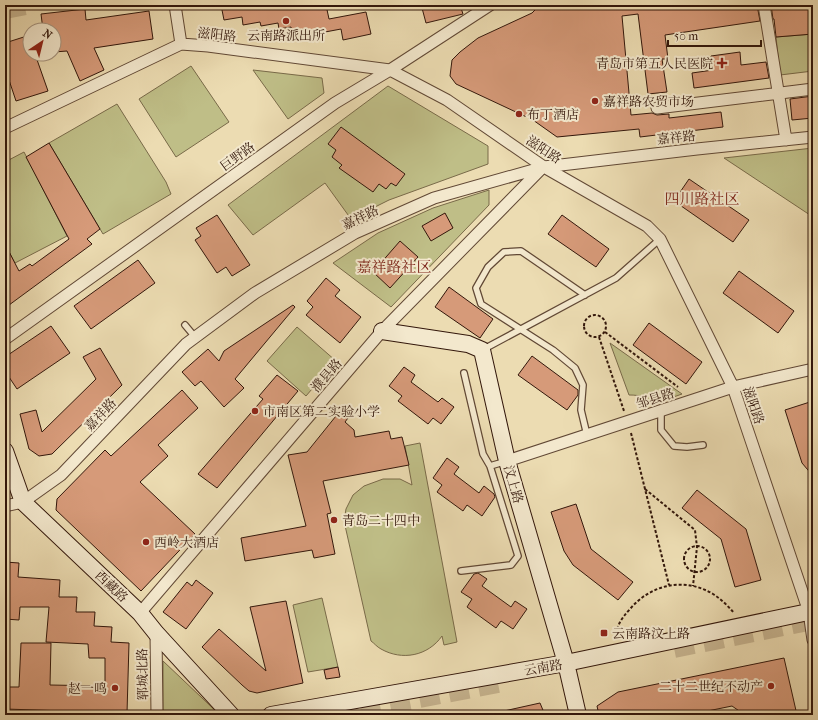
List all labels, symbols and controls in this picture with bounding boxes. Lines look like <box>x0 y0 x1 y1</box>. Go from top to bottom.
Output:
marker: 云南路派出所 <box>281 16 291 26</box>
north arrow <box>22 22 62 62</box>
scale bar <box>668 22 761 48</box>
street label: 滋阳路 <box>197 25 237 44</box>
text: N <box>40 26 55 42</box>
place label: 云南路派出所 <box>247 28 325 43</box>
text: 50 m <box>674 29 698 43</box>
place label: 青岛市第五人民医院 <box>596 56 713 71</box>
marker: 青岛市第五人民医院 <box>716 57 728 69</box>
place label: 嘉祥路农贸市场 <box>603 94 694 109</box>
marker: 嘉祥路农贸市场 <box>590 96 600 106</box>
place label: 布丁酒店 <box>527 107 579 122</box>
marker: 布丁酒店 <box>514 109 524 119</box>
street label: 嘉祥路 <box>656 128 696 147</box>
street label: 滋阳路 <box>523 133 564 166</box>
street label: 巨野路 <box>217 139 257 174</box>
district label: 四川路社区 <box>664 190 740 208</box>
street label: 嘉祥路 <box>339 202 381 233</box>
district label: 嘉祥路社区 <box>356 258 432 276</box>
street label: 濮县路 <box>308 356 345 395</box>
street label: 滋阳路 <box>740 384 767 426</box>
street label: 邹县路 <box>634 385 676 412</box>
street label: 嘉祥路 <box>82 395 119 434</box>
place label: 市南区第二实验小学 <box>263 404 380 419</box>
marker: 市南区第二实验小学 <box>250 406 260 416</box>
street label: 汶上路 <box>501 463 526 505</box>
place label: 青岛二十四中 <box>342 513 420 528</box>
marker: 青岛二十四中 <box>329 515 339 525</box>
place label: 西岭大酒店 <box>154 535 219 550</box>
marker: 西岭大酒店 <box>141 537 151 547</box>
street label: 西藏路 <box>92 568 131 605</box>
place label: 云南路汶上路 <box>612 626 690 641</box>
marker: 云南路汶上路 <box>599 628 609 638</box>
street label: 郓城北路 <box>135 648 150 700</box>
street label: 云南路 <box>523 657 564 678</box>
place label: 二十二世纪不动产 <box>659 679 763 694</box>
place label: 赵一鸣 <box>68 681 107 696</box>
marker: 二十二世纪不动产 <box>766 681 776 691</box>
marker: 赵一鸣 <box>110 683 120 693</box>

